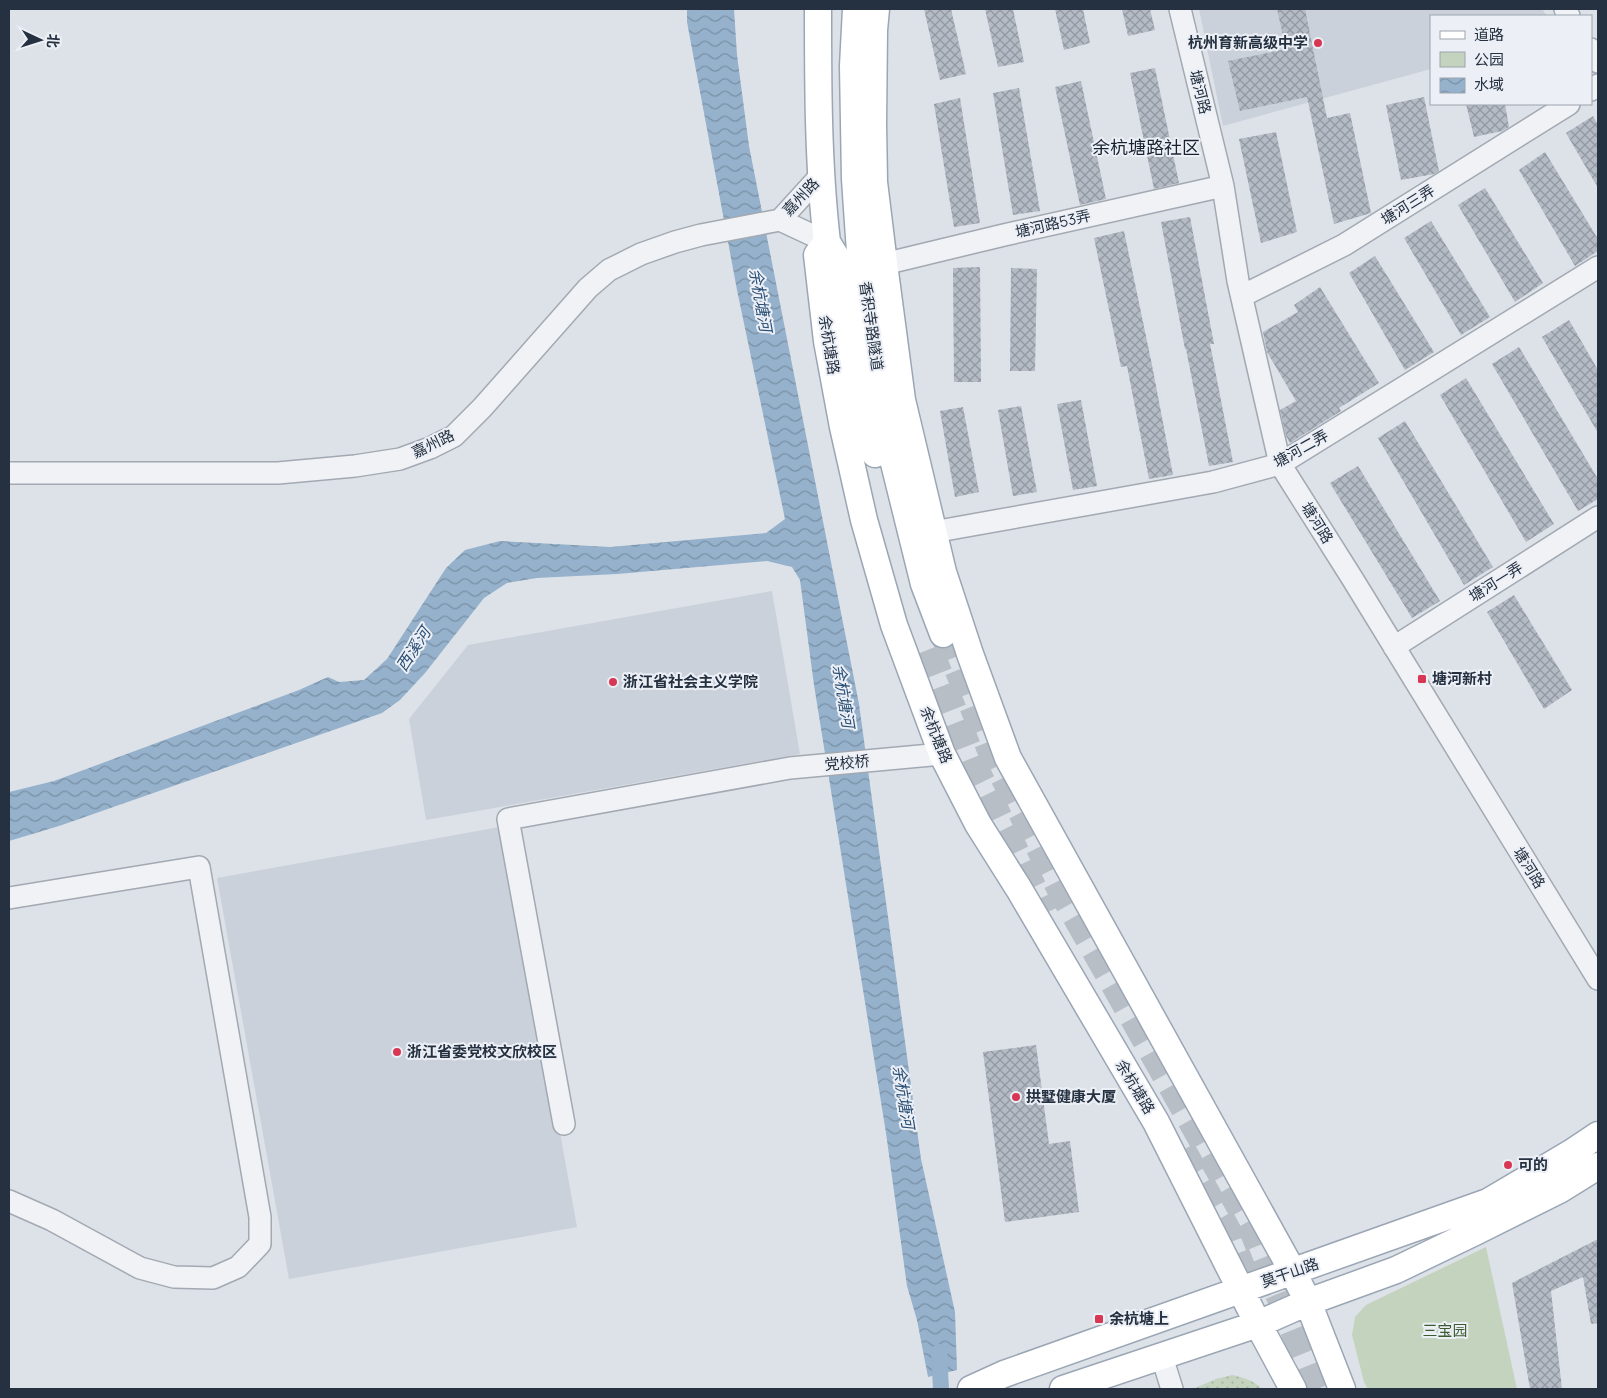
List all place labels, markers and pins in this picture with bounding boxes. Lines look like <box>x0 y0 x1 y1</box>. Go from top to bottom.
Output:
place label: 杭州育新高级中学 <box>1188 32 1308 53</box>
marker: 杭州育新高级中学 <box>1312 37 1324 49</box>
place label: 塘河新村 <box>1432 668 1492 689</box>
place label: 浙江省社会主义学院 <box>623 671 758 692</box>
marker: 塘河新村 <box>1416 673 1428 685</box>
marker: 浙江省社会主义学院 <box>607 676 619 688</box>
place label: 浙江省委党校文欣校区 <box>407 1041 557 1062</box>
marker: 浙江省委党校文欣校区 <box>391 1046 403 1058</box>
place label: 拱墅健康大厦 <box>1026 1086 1116 1107</box>
marker: 拱墅健康大厦 <box>1010 1091 1022 1103</box>
place label: 可的 <box>1518 1154 1548 1175</box>
marker: 可的 <box>1502 1159 1514 1171</box>
place label: 余杭塘上 <box>1109 1308 1169 1329</box>
marker: 余杭塘上 <box>1093 1313 1105 1325</box>

